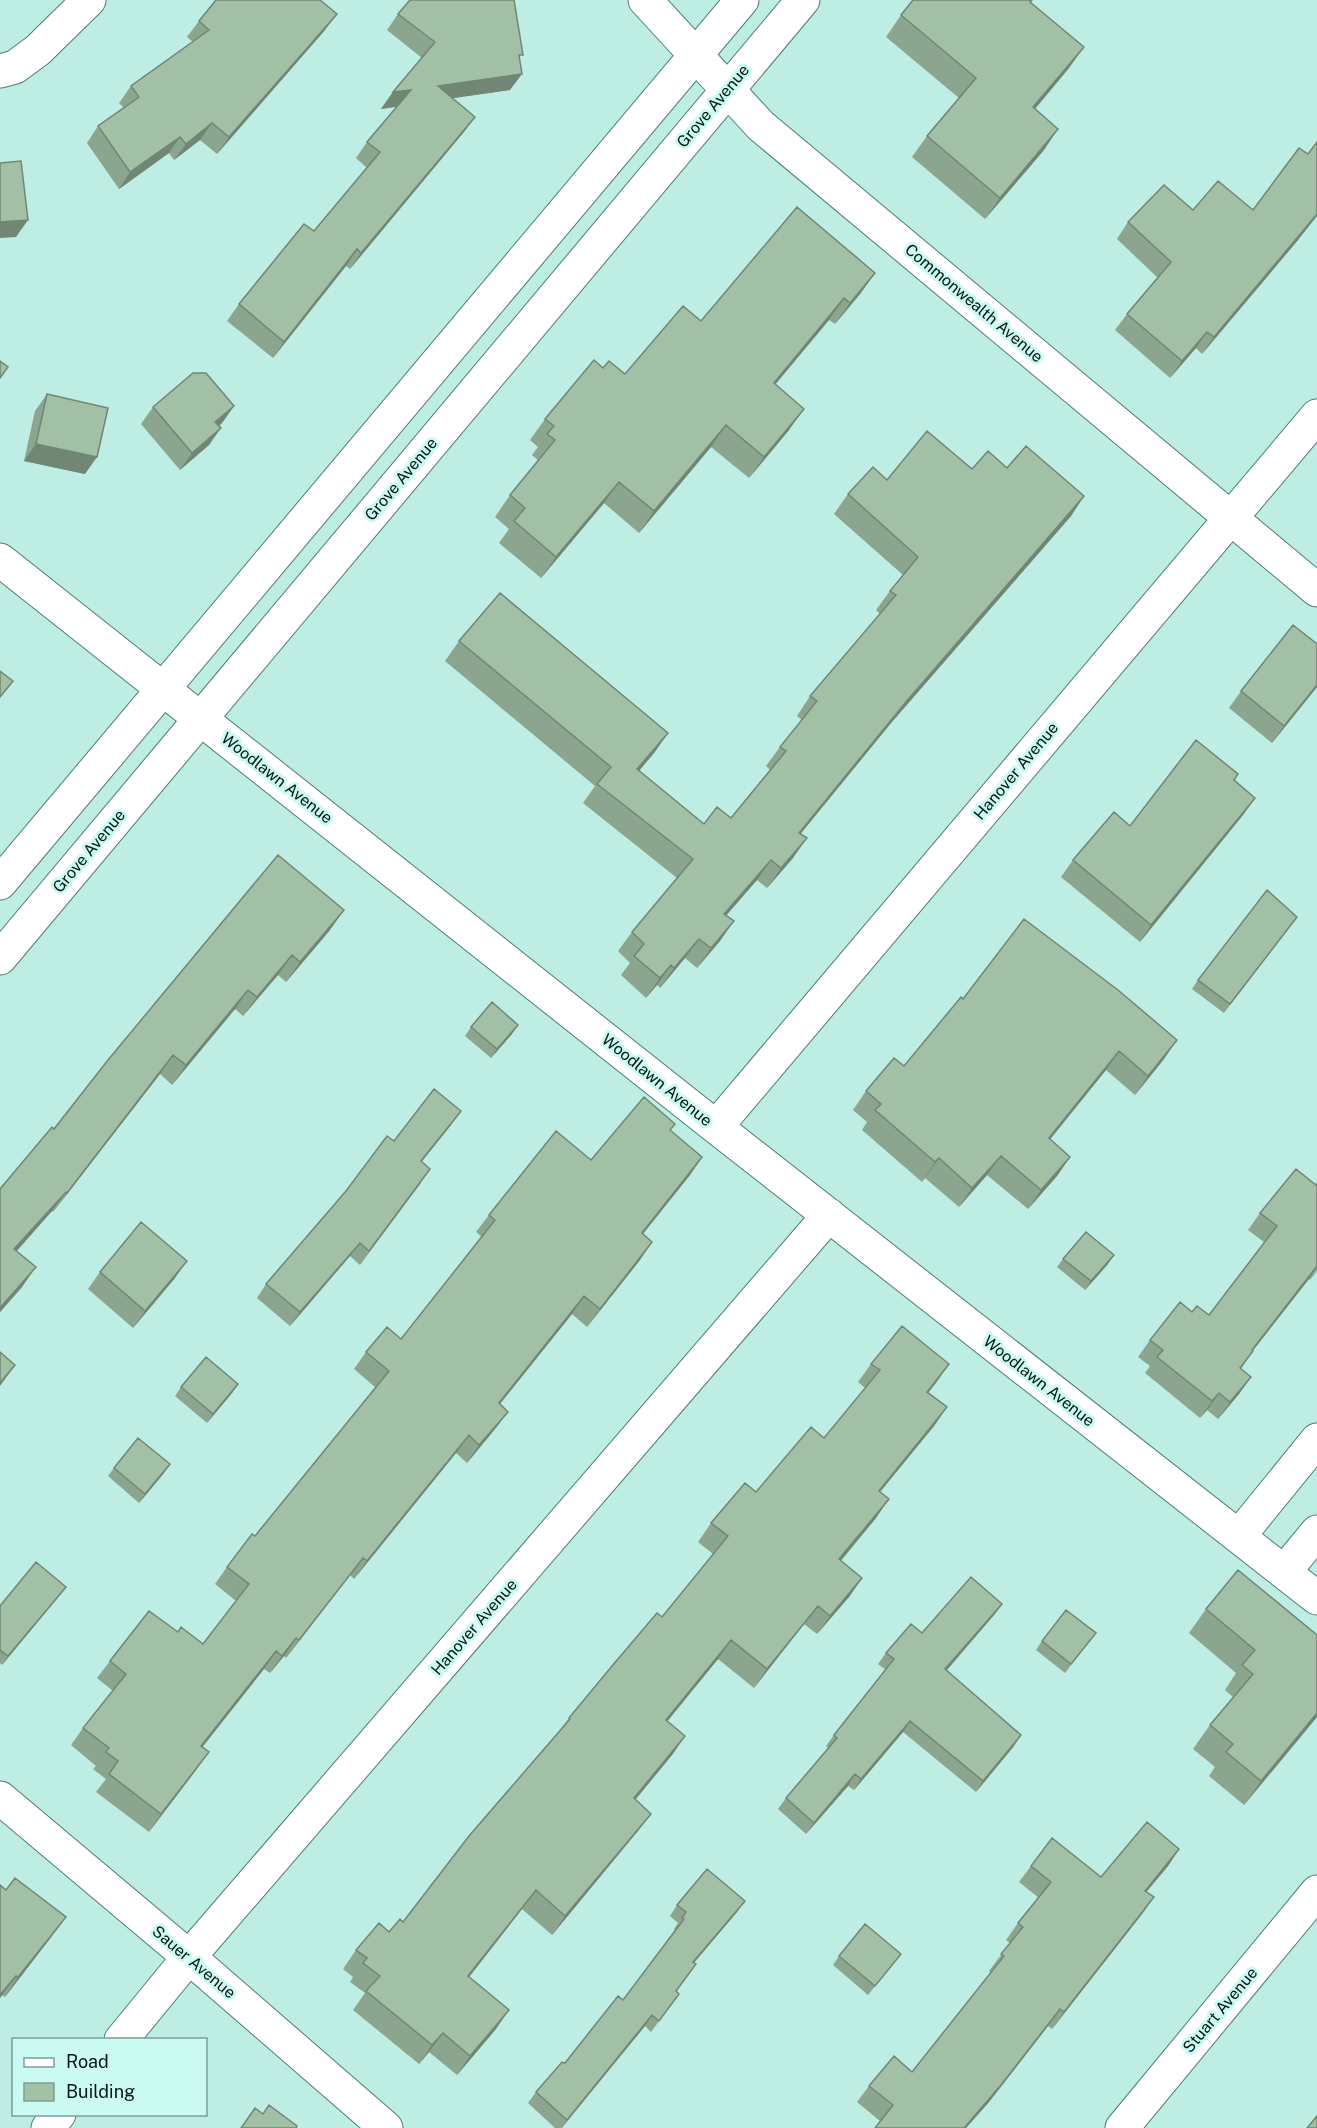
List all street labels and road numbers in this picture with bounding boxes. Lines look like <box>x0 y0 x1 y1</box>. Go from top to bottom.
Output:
street label: Grove Avenue <box>673 61 753 151</box>
street label: Commonwealth Avenue <box>901 240 1047 366</box>
street label: Grove Avenue <box>361 434 441 524</box>
street label: Hanover Avenue <box>970 718 1062 824</box>
street label: Woodlawn Avenue <box>217 729 337 827</box>
street label: Grove Avenue <box>49 806 129 896</box>
street label: Woodlawn Avenue <box>598 1030 716 1130</box>
street label: Woodlawn Avenue <box>979 1332 1099 1430</box>
street label: Hanover Avenue <box>427 1575 521 1679</box>
street label: Sauer Avenue <box>148 1922 240 2002</box>
street label: Stuart Avenue <box>1179 1963 1261 2057</box>

